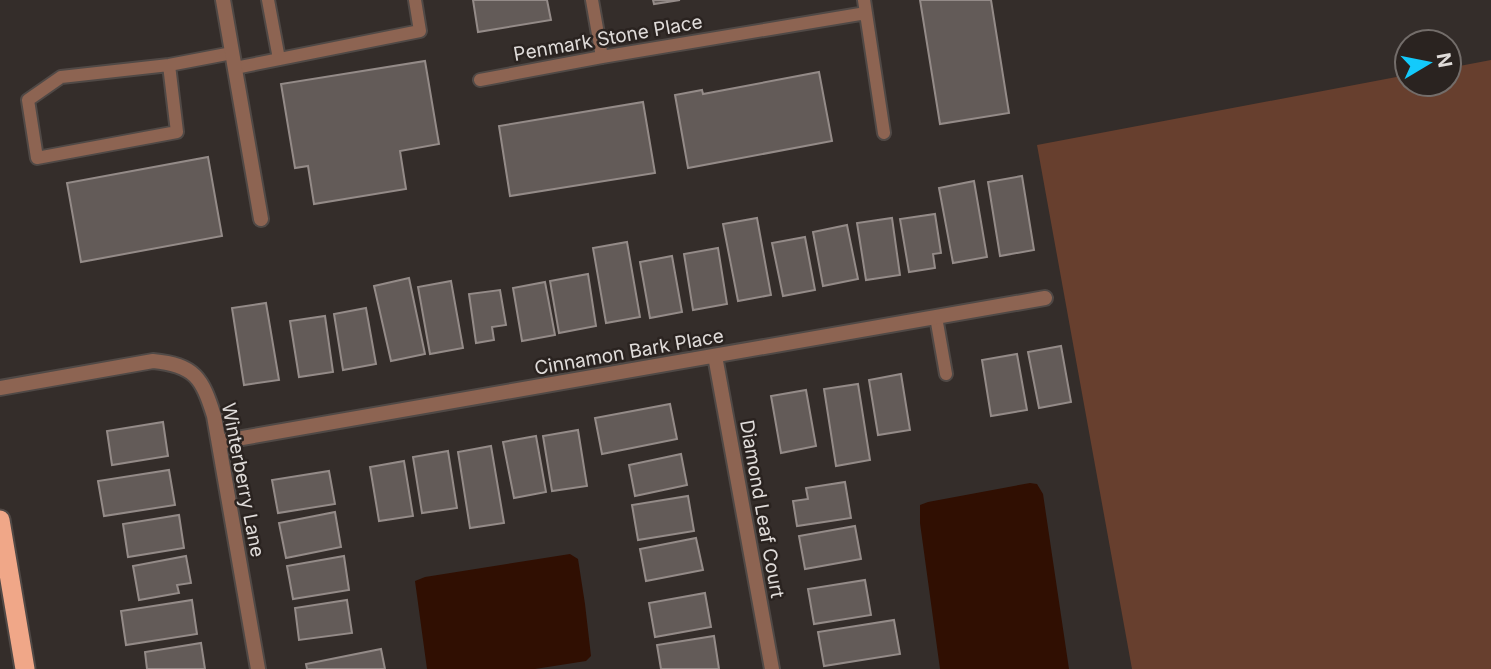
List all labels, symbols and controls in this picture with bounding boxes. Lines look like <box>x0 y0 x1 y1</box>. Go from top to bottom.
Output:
street label: Penmark Stone Place <box>512 10 704 66</box>
north arrow <box>1393 28 1463 98</box>
text: N <box>1432 51 1457 69</box>
street label: Cinnamon Bark Place <box>533 324 725 380</box>
street label: Winterberry Lane <box>217 401 269 559</box>
street label: Diamond Leaf Court <box>735 418 789 600</box>

